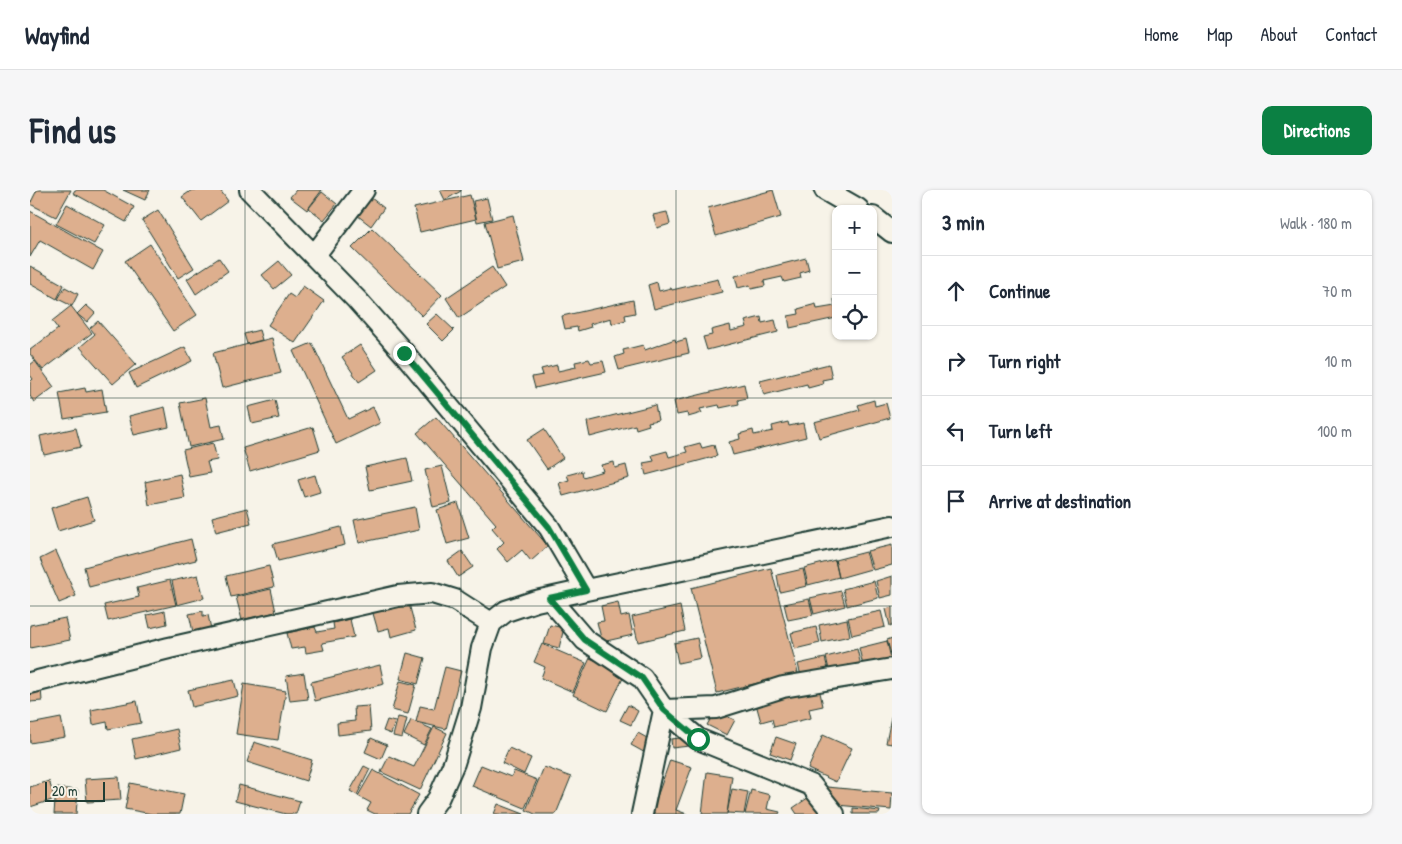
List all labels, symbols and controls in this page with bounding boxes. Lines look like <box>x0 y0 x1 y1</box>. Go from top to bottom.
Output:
text: Wayfind <box>25 19 89 51</box>
text: Home <box>1144 22 1179 47</box>
text: Map <box>1207 22 1232 47</box>
text: About <box>1260 22 1297 47</box>
text: Contact <box>1325 22 1377 47</box>
button: Directions <box>1262 106 1372 155</box>
text: Find us <box>30 107 116 154</box>
map controls <box>832 205 877 340</box>
button: + <box>832 205 877 250</box>
text: 3 min <box>942 208 985 237</box>
text: Walk · 180 m <box>1280 212 1352 234</box>
button: − <box>832 250 877 295</box>
icon: ahead <box>942 277 970 305</box>
text: Continue <box>989 278 1050 304</box>
text: 70 m <box>1322 280 1352 302</box>
button: locate <box>832 295 877 340</box>
route end <box>393 342 416 365</box>
icon: right <box>942 347 970 375</box>
text: Turn right <box>989 348 1060 374</box>
text: 10 m <box>1324 350 1352 372</box>
icon: left <box>942 417 970 445</box>
text: Turn left <box>989 418 1052 444</box>
text: 100 m <box>1317 420 1352 442</box>
icon: arrive <box>942 487 970 515</box>
text: Arrive at destination <box>989 488 1131 514</box>
route start <box>687 728 710 751</box>
scale bar <box>45 779 105 802</box>
text: 20 m <box>52 781 78 800</box>

